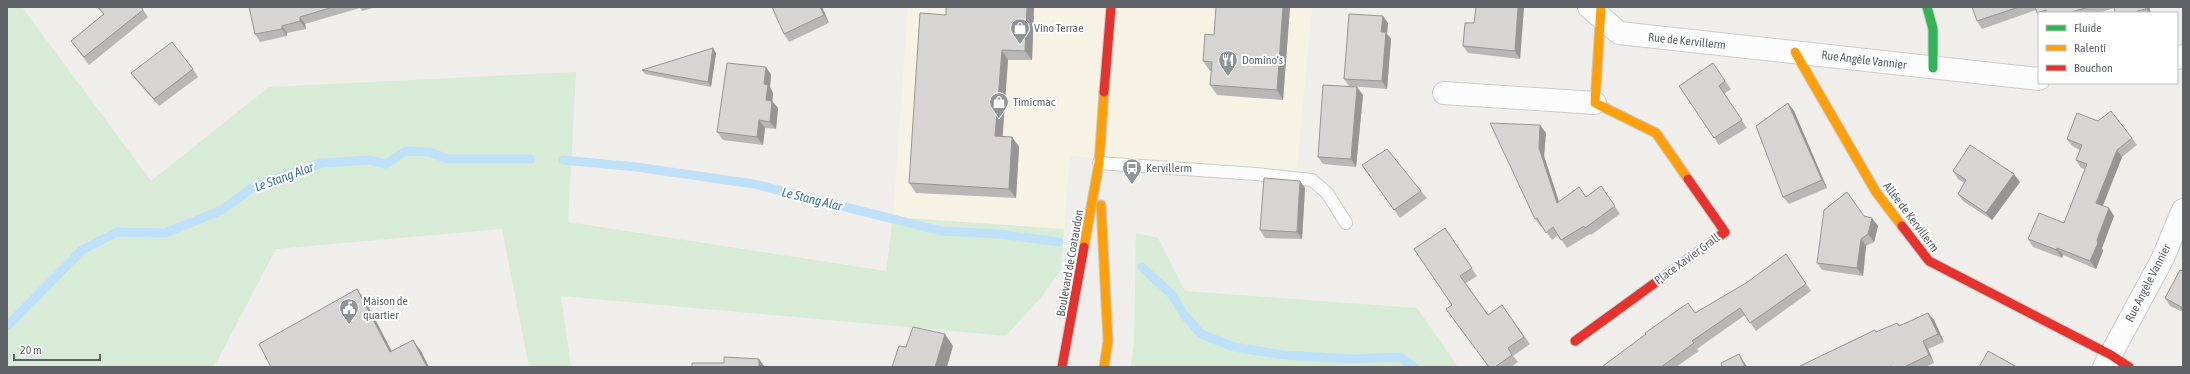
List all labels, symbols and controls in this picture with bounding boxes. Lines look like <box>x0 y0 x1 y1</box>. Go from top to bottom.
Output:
legend <box>2038 12 2178 84</box>
shop icon: Vino Terrae <box>1009 17 1031 45</box>
place label: Vino Terrae <box>1034 21 1084 35</box>
text: Fluide <box>2074 21 2102 35</box>
street label: Rue de Kervillerm <box>1648 30 1726 52</box>
text: Ralenti <box>2074 41 2106 55</box>
street label: Rue Angèle Vannier <box>1821 48 1908 72</box>
restaurant icon: Domino's <box>1217 49 1239 77</box>
place label: Domino's <box>1242 53 1283 67</box>
text: Bouchon <box>2074 61 2113 75</box>
shop icon: Timicmac <box>988 91 1010 119</box>
place label: Timicmac <box>1013 95 1056 109</box>
bus stop icon: Kervillerm <box>1121 157 1143 185</box>
water label: Le Stang Alar <box>253 159 317 195</box>
place label: Kervillerm <box>1146 161 1192 175</box>
street label: Allée de Kervillerm <box>1880 179 1942 255</box>
water label: Le Stang Alar <box>780 184 845 214</box>
street label: Boulevard de Coataudon <box>1054 209 1086 317</box>
street label: Place Xavier Grall <box>1652 230 1723 287</box>
street label: Rue Angèle Vannier <box>2122 241 2174 324</box>
place label: Maison de quartier <box>363 294 408 322</box>
public building icon: Maison de quartier <box>338 297 360 325</box>
scale bar <box>14 336 100 362</box>
text: 20 m <box>20 343 42 357</box>

